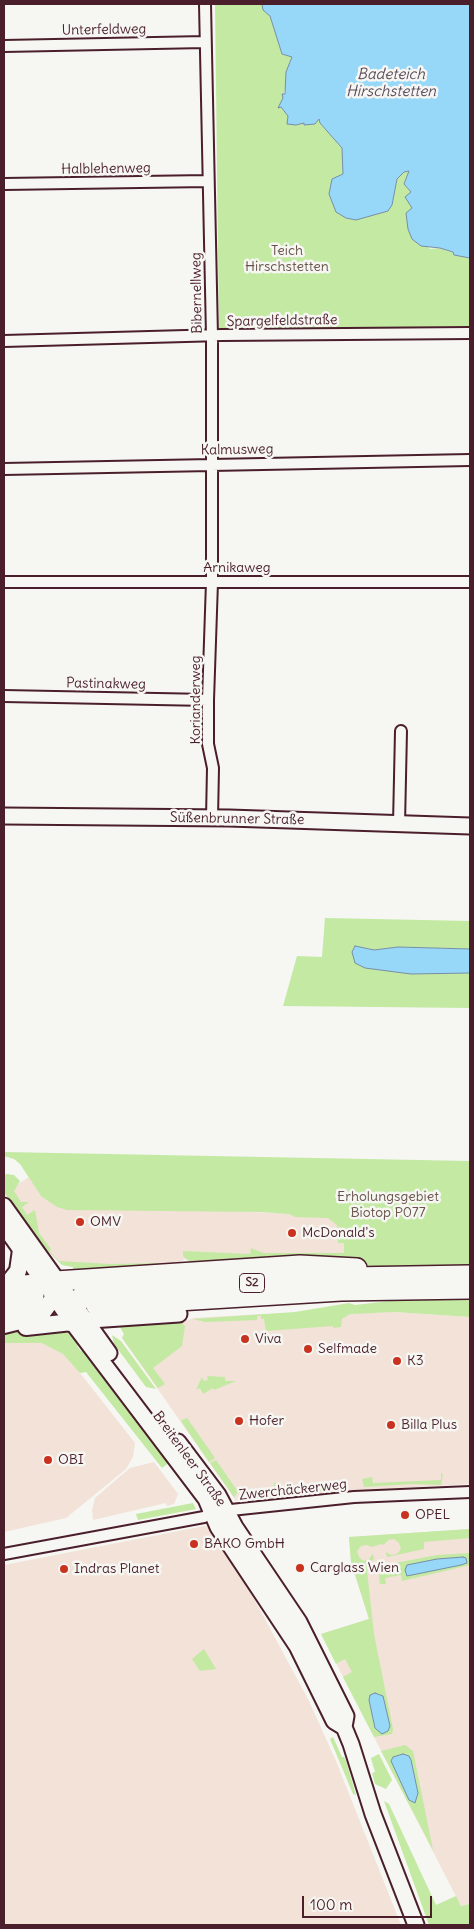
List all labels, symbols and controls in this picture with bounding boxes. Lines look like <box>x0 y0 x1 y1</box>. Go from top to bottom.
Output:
street label: Unterfeldweg <box>61 21 147 39</box>
water label: Badeteich Hirschstetten <box>346 66 436 101</box>
street label: Halblehenweg <box>61 160 151 178</box>
park label: Teich Hirschstetten <box>245 243 329 276</box>
street label: Bibernellweg <box>188 252 206 334</box>
street label: Spargelfeldstraße <box>226 312 338 330</box>
street label: Kalmusweg <box>200 441 274 459</box>
street label: Arnikaweg <box>203 560 271 576</box>
street label: Korianderweg <box>188 655 204 745</box>
street label: Pastinakweg <box>66 675 146 693</box>
street label: Süßenbrunner Straße <box>170 809 304 829</box>
park label: Erholungsgebiet Biotop P077 <box>337 1189 439 1222</box>
place label: OMV <box>90 1214 121 1230</box>
marker: OMV <box>74 1216 86 1228</box>
place label: McDonald's <box>302 1225 375 1241</box>
marker: McDonald's <box>286 1227 298 1239</box>
road number: S2 <box>240 1274 264 1292</box>
place label: Viva <box>255 1331 282 1347</box>
marker: Viva <box>239 1333 251 1345</box>
place label: Selfmade <box>318 1341 377 1357</box>
marker: Selfmade <box>302 1343 314 1355</box>
place label: K3 <box>407 1353 424 1369</box>
marker: K3 <box>391 1355 403 1367</box>
street label: Breitenleer Straße <box>149 1408 229 1510</box>
place label: Hofer <box>249 1413 284 1429</box>
marker: Hofer <box>233 1415 245 1427</box>
place label: Billa Plus <box>401 1417 457 1433</box>
marker: Billa Plus <box>385 1419 397 1431</box>
place label: OBI <box>58 1452 84 1468</box>
marker: OBI <box>42 1454 54 1466</box>
street label: Zwerchäckerweg <box>238 1476 348 1504</box>
place label: OPEL <box>415 1507 450 1523</box>
marker: OPEL <box>399 1509 411 1521</box>
place label: BAKO GmbH <box>204 1536 285 1552</box>
marker: BAKO GmbH <box>188 1538 200 1550</box>
place label: Carglass Wien <box>310 1560 399 1576</box>
place label: Indras Planet <box>74 1561 160 1577</box>
marker: Carglass Wien <box>294 1562 306 1574</box>
marker: Indras Planet <box>58 1563 70 1575</box>
scale bar <box>304 1886 434 1918</box>
text: 100 m <box>310 1895 352 1914</box>

